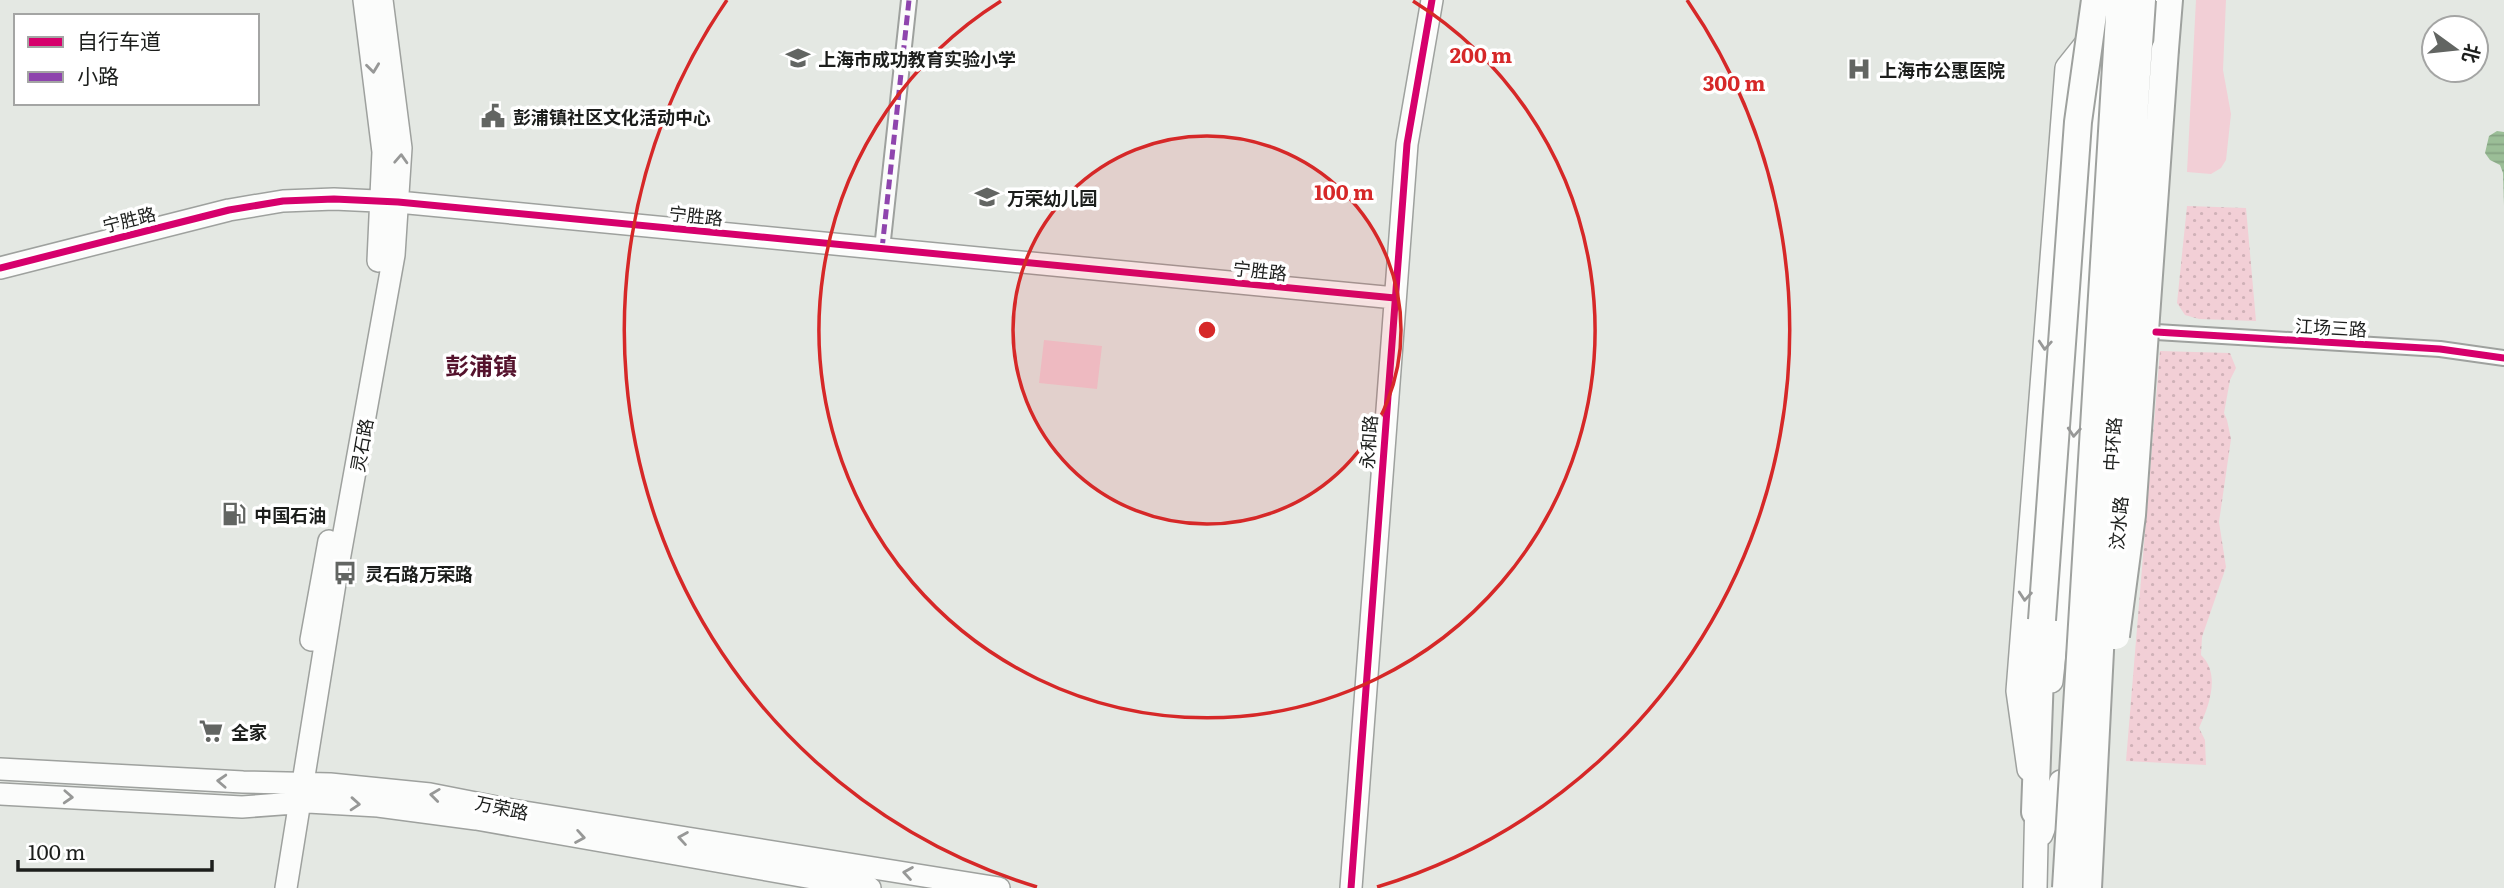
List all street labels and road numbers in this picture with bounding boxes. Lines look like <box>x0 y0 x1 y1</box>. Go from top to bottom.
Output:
street label: 宁胜路 <box>100 199 158 239</box>
street label: 宁胜路 <box>668 199 724 231</box>
street label: 宁胜路 <box>1232 254 1288 286</box>
street label: 江场三路 <box>2294 312 2368 342</box>
street label: 永和路 <box>1353 414 1383 470</box>
street label: 灵石路 <box>343 416 379 474</box>
street label: 中环路 <box>2097 416 2127 472</box>
street label: 汶水路 <box>2102 495 2134 551</box>
street label: 万荣路 <box>473 788 531 826</box>

